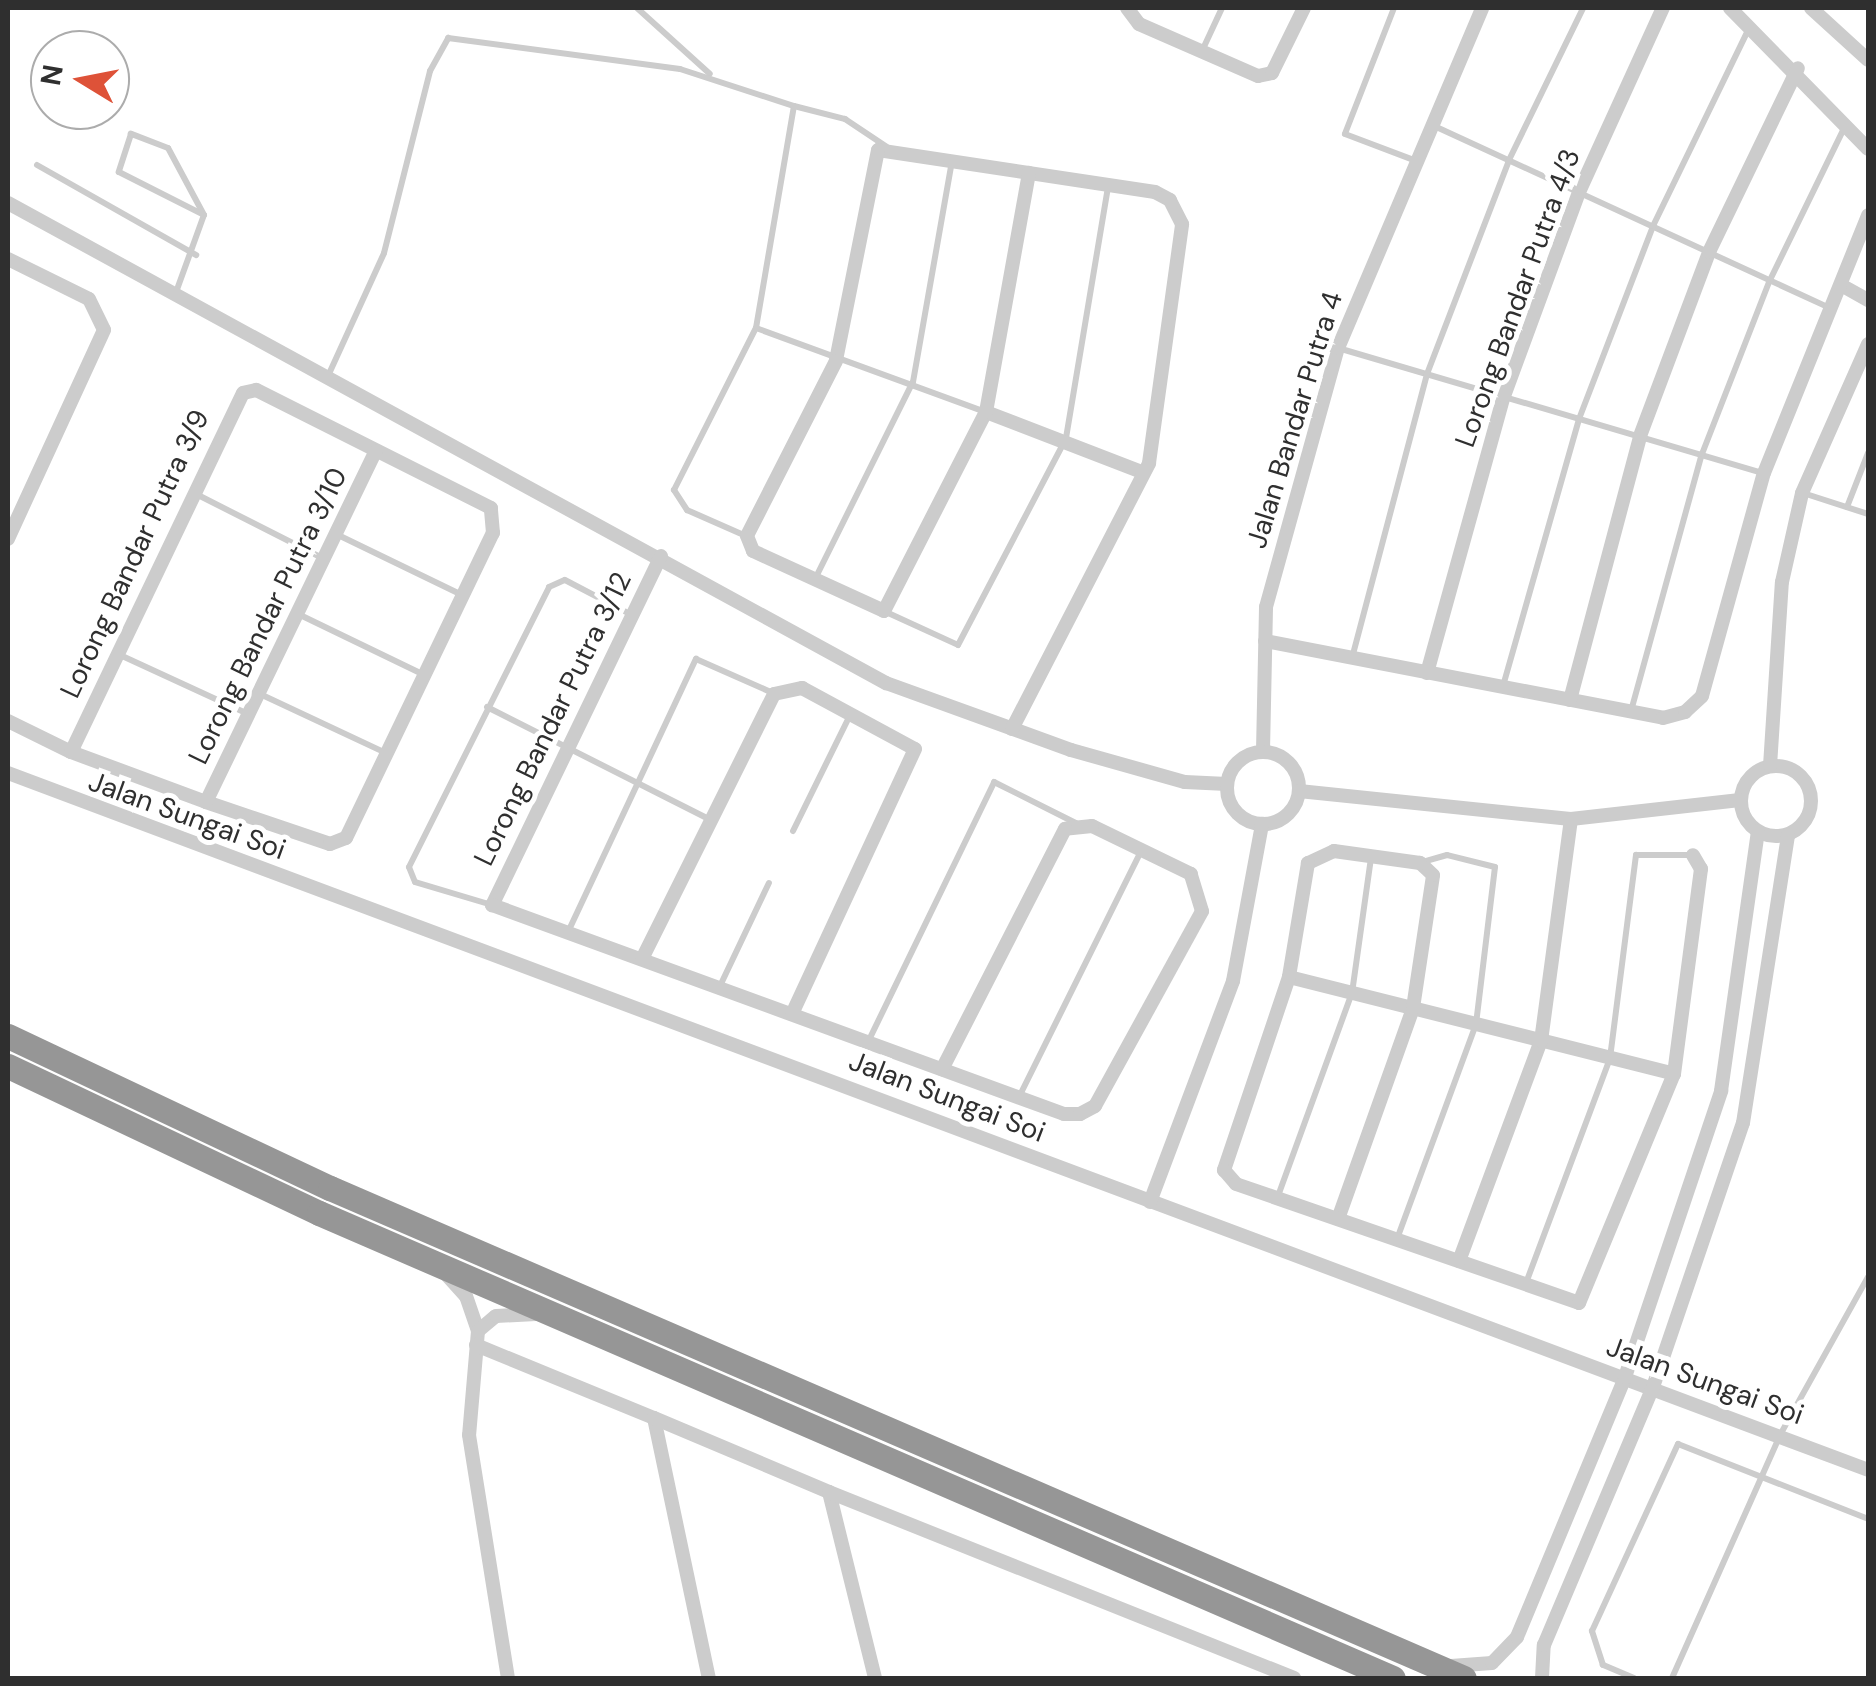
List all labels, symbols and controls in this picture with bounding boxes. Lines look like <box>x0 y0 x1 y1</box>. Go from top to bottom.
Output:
north arrow <box>30 30 130 130</box>
text: N <box>32 62 72 88</box>
street label: Lorong Bandar Putra 4/3 <box>1448 144 1588 452</box>
street label: Jalan Bandar Putra 4 <box>1240 288 1350 552</box>
street label: Lorong Bandar Putra 3/9 <box>53 405 217 703</box>
street label: Lorong Bandar Putra 3/10 <box>182 462 354 770</box>
street label: Lorong Bandar Putra 3/12 <box>467 567 639 871</box>
street label: Jalan Sungai Soi <box>84 765 290 867</box>
street label: Jalan Sungai Soi <box>844 1044 1050 1150</box>
street label: Jalan Sungai Soi <box>1602 1330 1808 1432</box>

